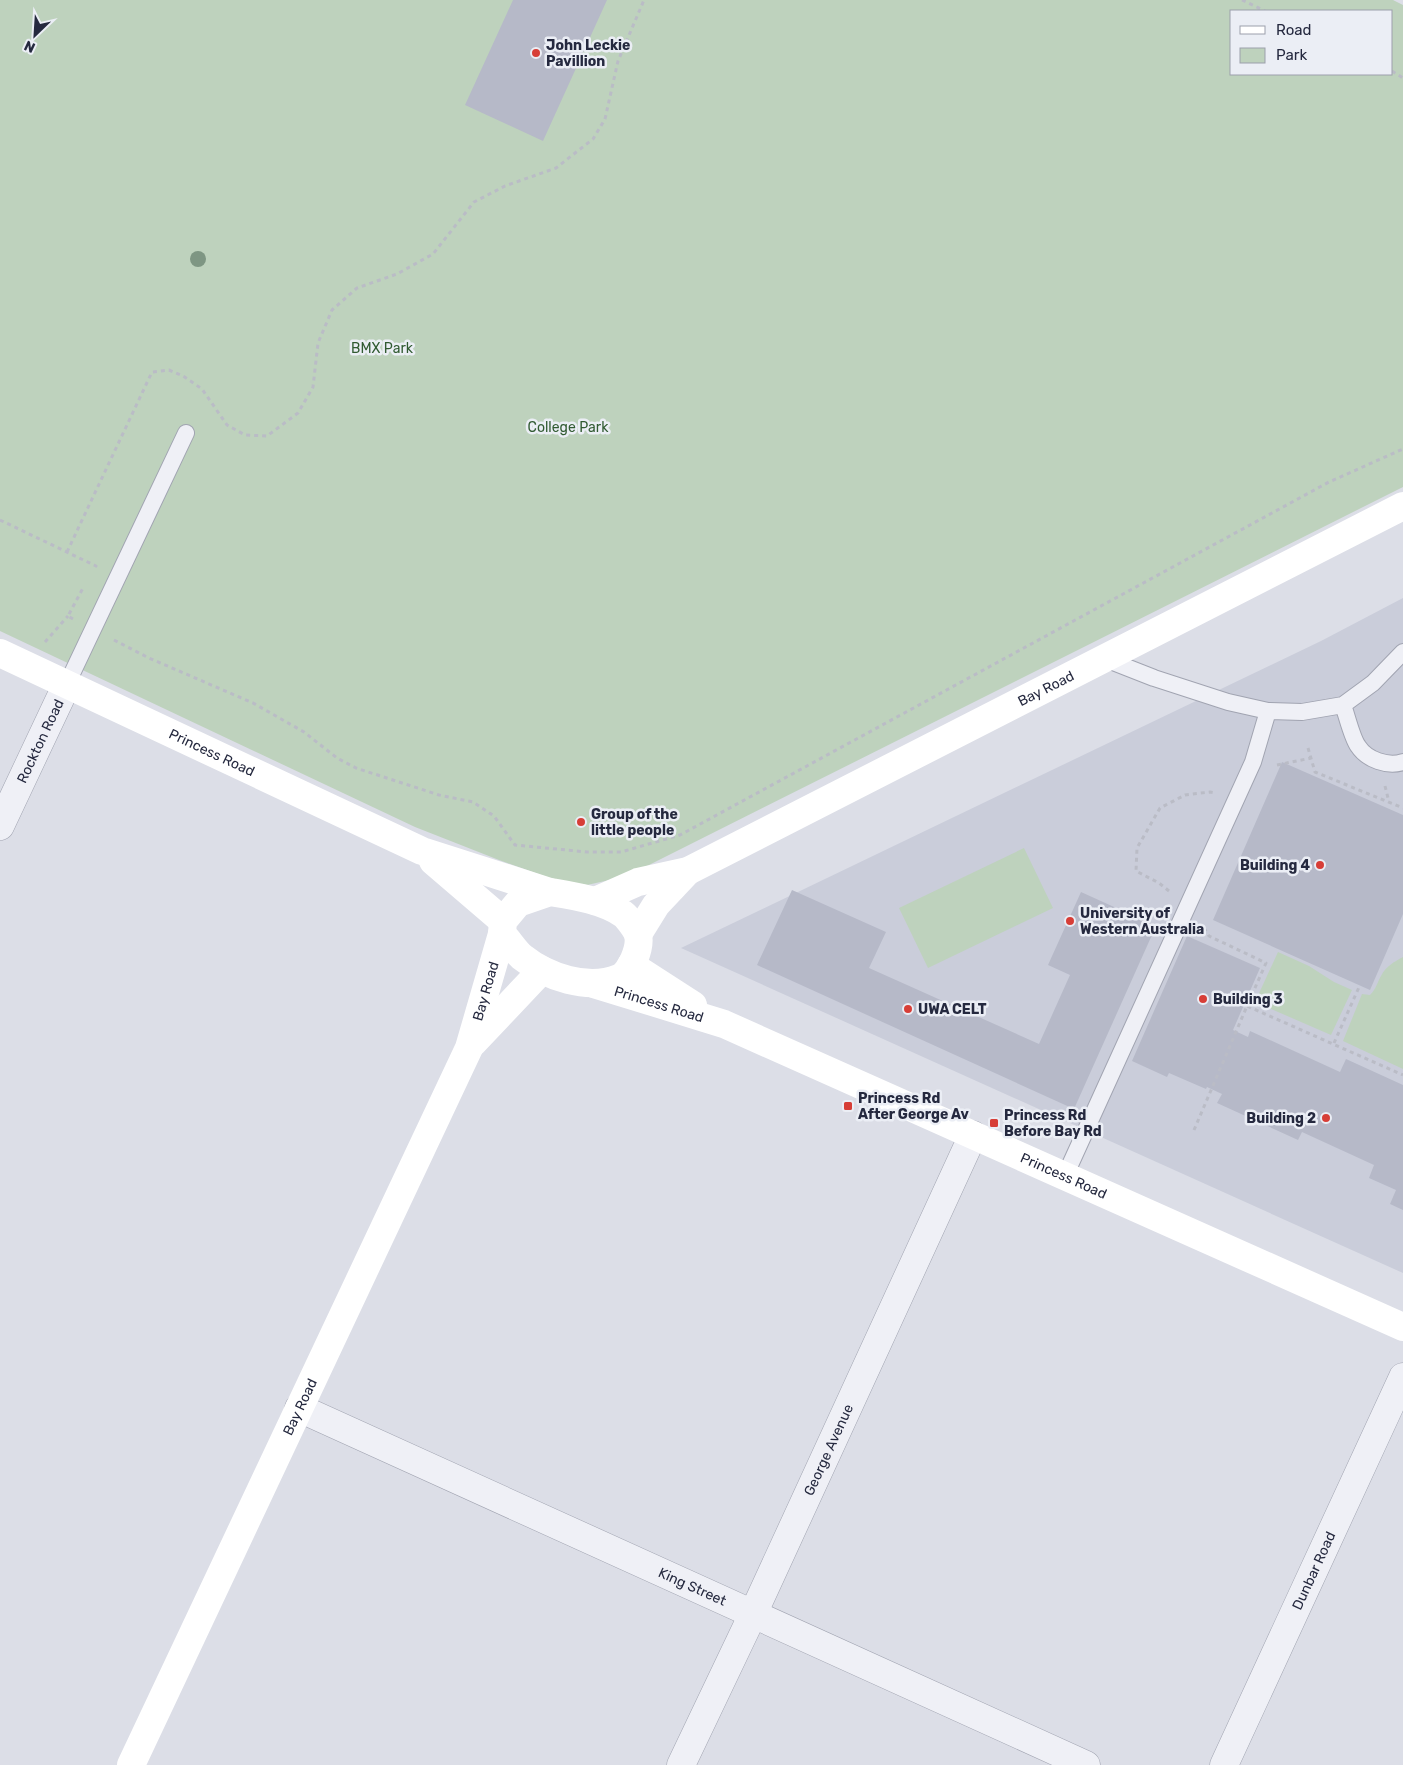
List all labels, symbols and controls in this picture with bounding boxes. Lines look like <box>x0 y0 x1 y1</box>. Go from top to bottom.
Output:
north arrow <box>10 10 60 60</box>
legend <box>1230 10 1393 75</box>
text: Road <box>1276 21 1312 39</box>
text: N <box>22 36 38 56</box>
place label: John Leckie Pavillion <box>546 37 630 70</box>
text: Park <box>1276 46 1307 64</box>
marker: John Leckie Pavillion <box>530 47 542 59</box>
park label: BMX Park <box>351 340 414 357</box>
park label: College Park <box>528 419 609 436</box>
street label: Bay Road <box>1015 667 1077 710</box>
street label: Rockton Road <box>14 697 68 786</box>
street label: Princess Road <box>166 725 257 780</box>
place label: Group of the little people <box>591 806 678 839</box>
marker: Group of the little people <box>575 816 587 828</box>
place label: Building 4 <box>1240 857 1310 874</box>
marker: Building 4 <box>1314 859 1326 871</box>
place label: University of Western Australia <box>1080 905 1204 938</box>
marker: University of Western Australia <box>1064 915 1076 927</box>
street label: Bay Road <box>469 960 503 1023</box>
street label: Princess Road <box>612 983 706 1026</box>
place label: Building 3 <box>1213 991 1283 1008</box>
marker: Building 3 <box>1197 993 1209 1005</box>
place label: UWA CELT <box>918 1001 987 1018</box>
marker: UWA CELT <box>902 1003 914 1015</box>
place label: Princess Rd After George Av <box>858 1090 969 1123</box>
marker: Princess Rd After George Av <box>842 1100 854 1112</box>
place label: Princess Rd Before Bay Rd <box>1004 1107 1102 1140</box>
place label: Building 2 <box>1246 1110 1316 1127</box>
marker: Building 2 <box>1320 1112 1332 1124</box>
marker: Princess Rd Before Bay Rd <box>988 1117 1000 1129</box>
street label: Princess Road <box>1018 1149 1109 1203</box>
street label: Bay Road <box>280 1376 321 1438</box>
street label: George Avenue <box>801 1401 857 1498</box>
street label: Dunbar Road <box>1289 1529 1339 1613</box>
street label: King Street <box>656 1564 729 1610</box>

